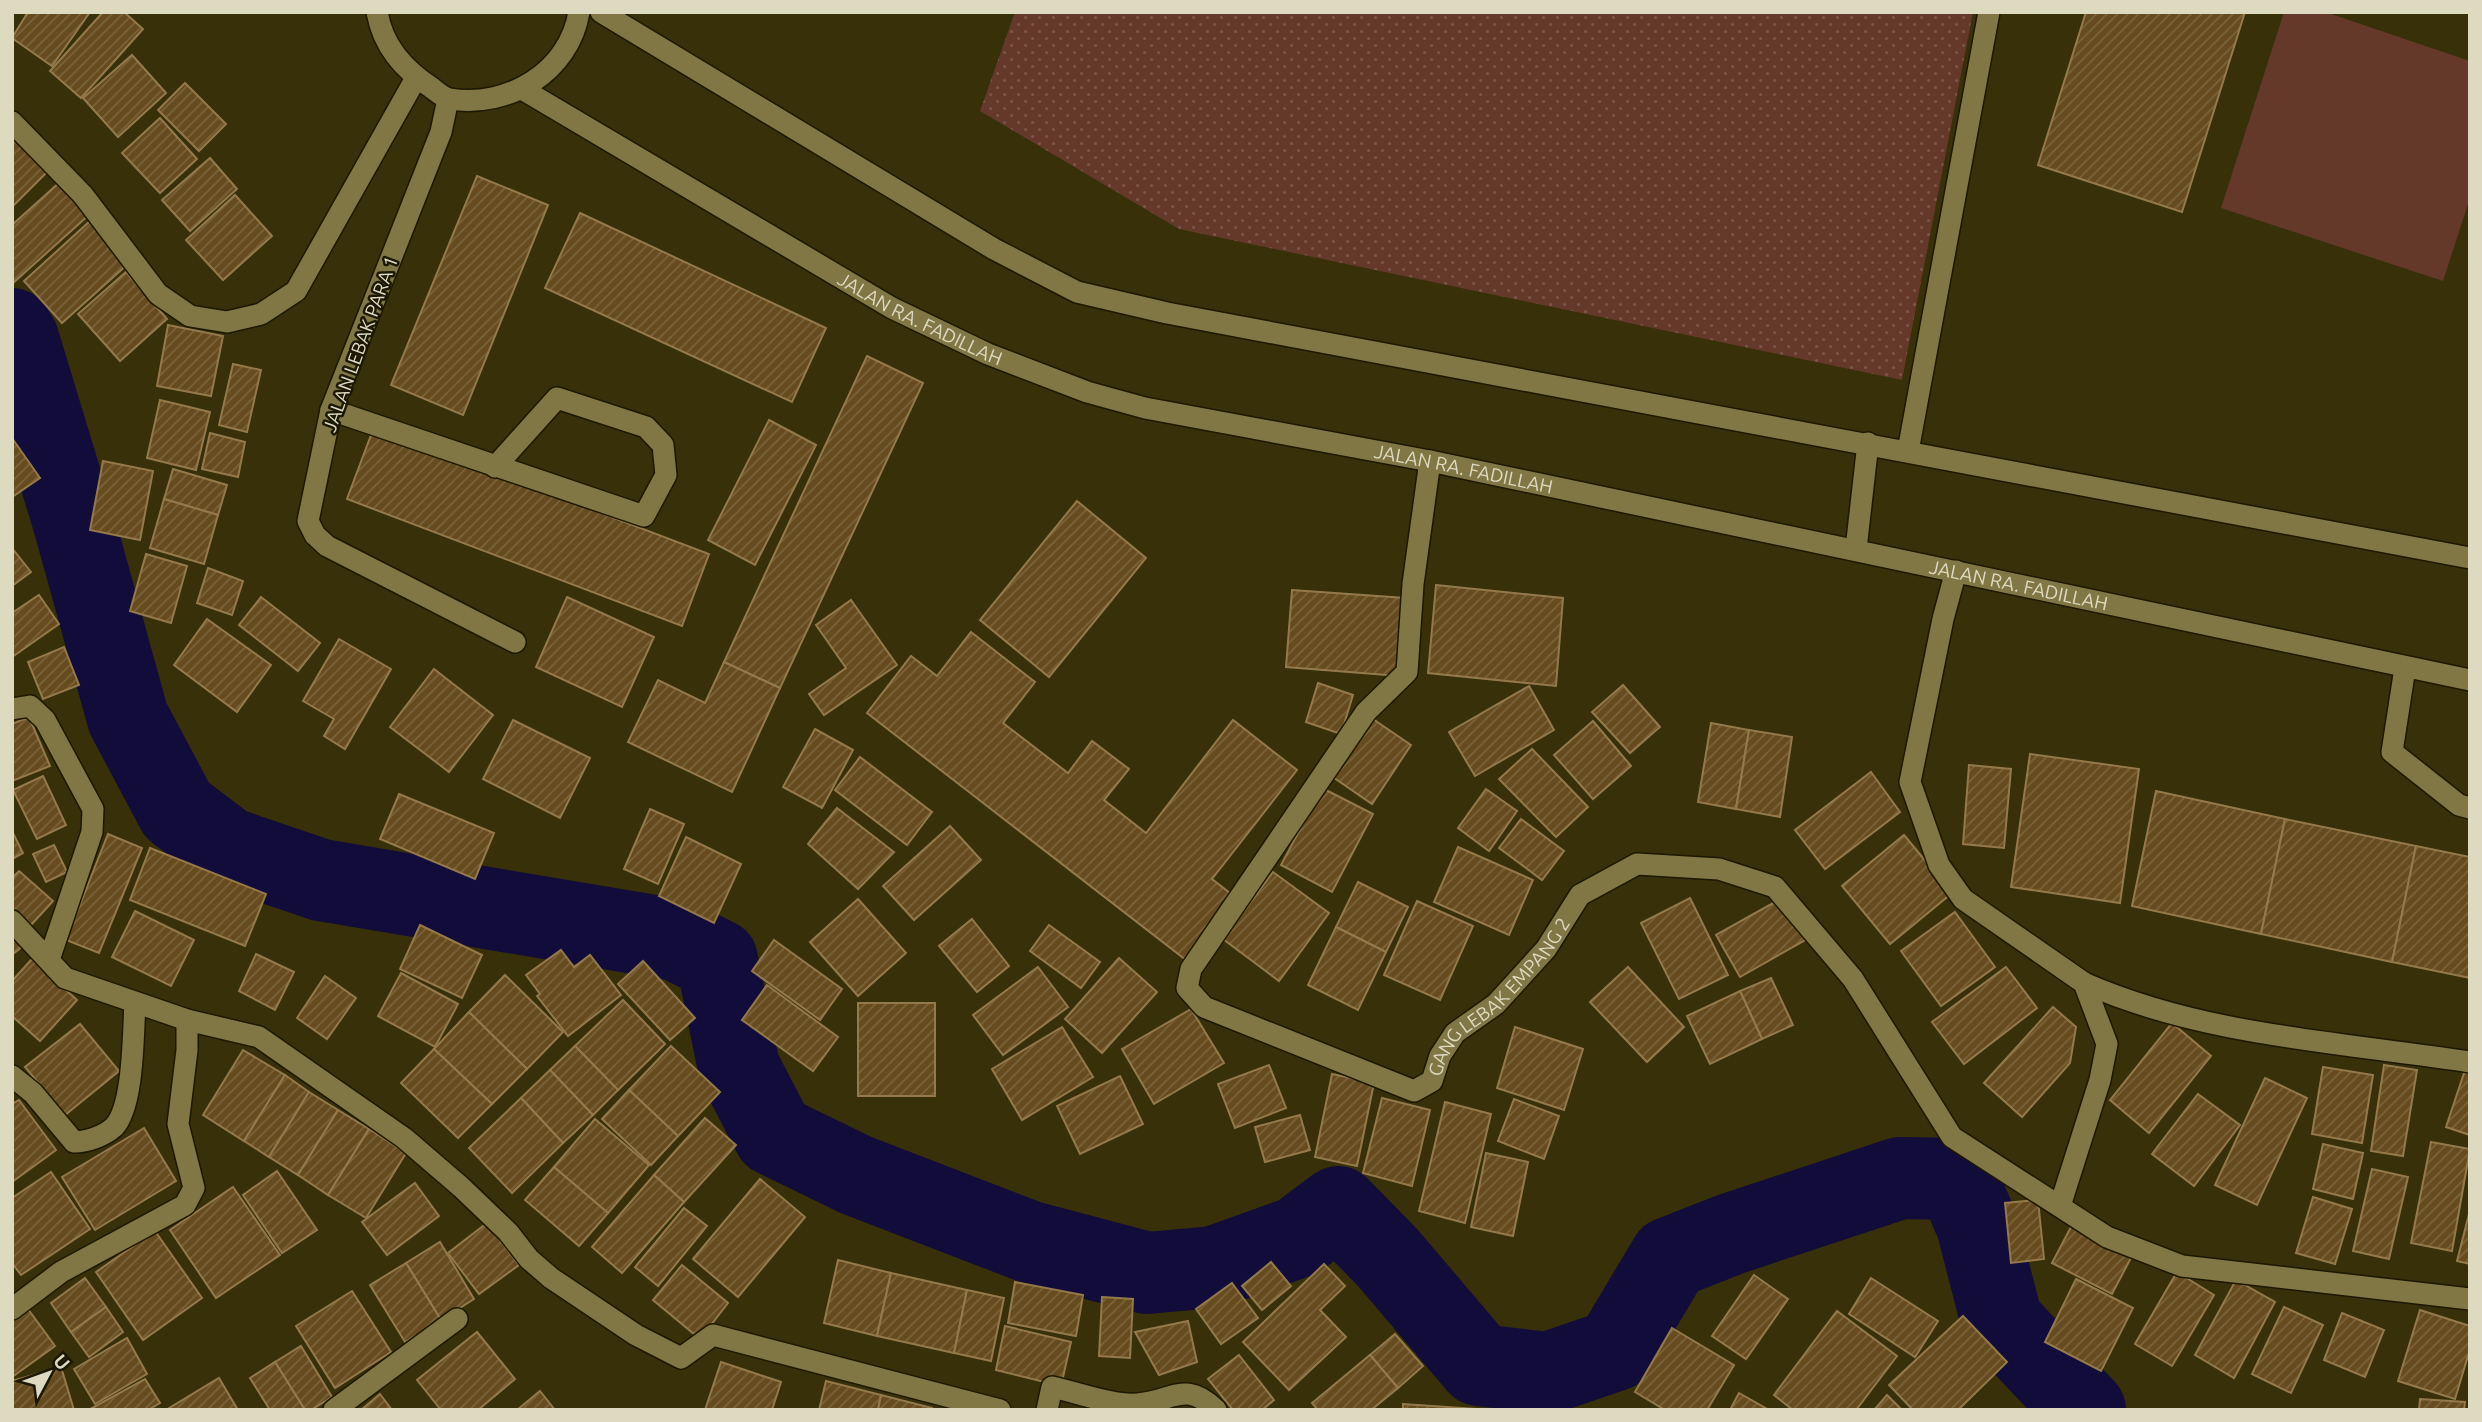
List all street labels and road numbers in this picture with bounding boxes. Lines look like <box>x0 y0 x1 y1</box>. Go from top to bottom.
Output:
street label: JALAN LEBAK PARA 1 <box>318 253 402 435</box>
street label: JALAN RA. FADILLAH <box>834 268 1006 369</box>
street label: JALAN RA. FADILLAH <box>1372 440 1555 498</box>
street label: JALAN RA. FADILLAH <box>1927 555 2110 614</box>
street label: GANG LEBAK EMPANG 2 <box>1423 913 1574 1079</box>

